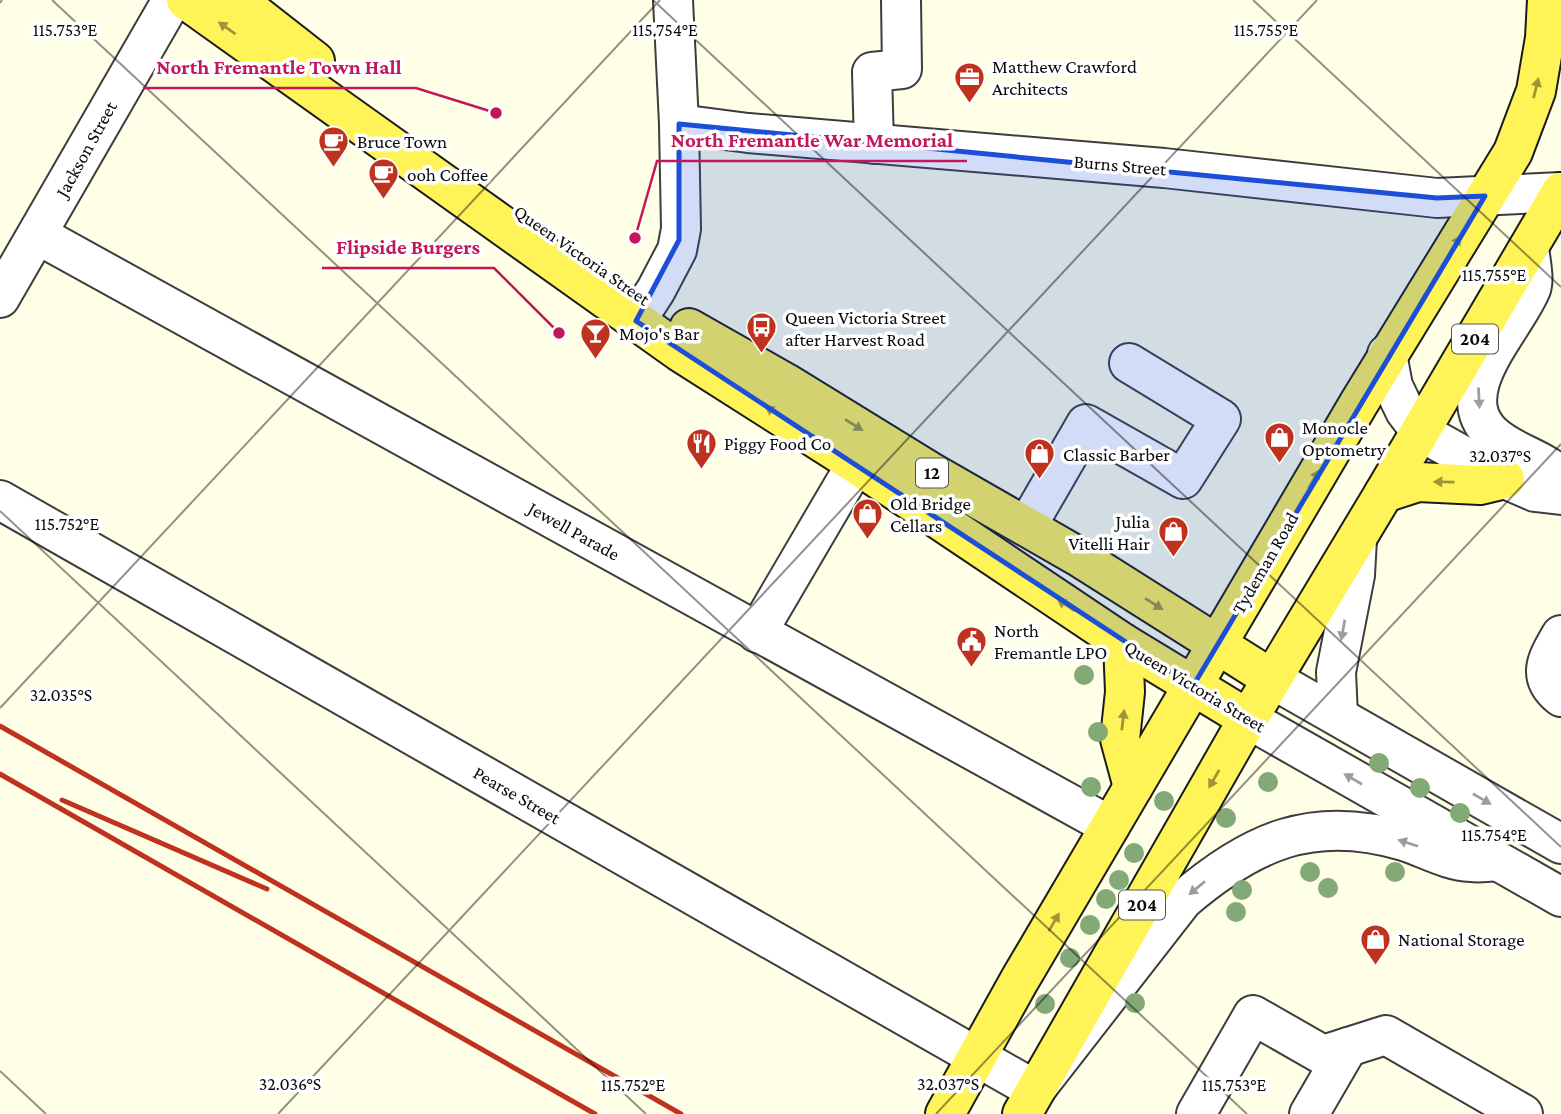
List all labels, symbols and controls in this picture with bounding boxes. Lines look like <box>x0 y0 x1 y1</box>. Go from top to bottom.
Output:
text: 115.753°E <box>33 20 98 40</box>
text: 115.754°E <box>632 20 698 40</box>
text: 115.755°E <box>1234 20 1299 40</box>
one-way arrow <box>218 22 236 36</box>
callout: North Fremantle Town Hall <box>143 46 416 88</box>
text: North Fremantle Town Hall <box>156 55 402 79</box>
place label: Matthew Crawford Architects <box>992 56 1137 99</box>
office icon: Matthew Crawford Architects <box>952 60 986 104</box>
one-way arrow <box>1530 77 1541 99</box>
street label: Jackson Street <box>50 97 121 202</box>
callout: North Fremantle War Memorial <box>657 119 967 161</box>
cafe icon: Bruce Town <box>317 124 351 168</box>
text: North Fremantle War Memorial <box>671 128 953 152</box>
place label: Bruce Town <box>357 131 447 152</box>
street label: Burns Street <box>1073 150 1168 180</box>
cafe icon: ooh Coffee <box>367 157 401 201</box>
place label: ooh Coffee <box>407 164 488 185</box>
street label: Queen Victoria Street <box>510 200 654 310</box>
callout: Flipside Burgers <box>322 226 494 268</box>
text: Flipside Burgers <box>336 235 480 259</box>
one-way arrow <box>1449 235 1462 254</box>
text: 115.755°E <box>1462 265 1527 285</box>
place label: Queen Victoria Street after Harvest Road <box>785 307 947 350</box>
bus stop icon: Queen Victoria Street after Harvest Road <box>745 311 779 355</box>
bar icon: Mojo's Bar <box>579 316 613 360</box>
place label: Mojo's Bar <box>619 323 700 345</box>
road number: 204 <box>1452 324 1498 354</box>
one-way arrow <box>1473 388 1484 410</box>
one-way arrow <box>764 405 784 418</box>
place label: Monocle Optometry <box>1302 417 1386 460</box>
one-way arrow <box>844 419 863 432</box>
shop icon: Monocle Optometry <box>1262 421 1296 465</box>
restaurant icon: Piggy Food Co <box>684 426 718 470</box>
place label: Piggy Food Co <box>724 433 831 454</box>
shop icon: Classic Barber <box>1023 437 1057 481</box>
place label: Classic Barber <box>1063 444 1170 465</box>
text: 32.037°S <box>1469 446 1531 466</box>
road number: 12 <box>916 458 948 488</box>
one-way arrow <box>1307 470 1320 489</box>
one-way arrow <box>1433 476 1455 488</box>
place label: Old Bridge Cellars <box>890 493 971 536</box>
street label: Jewell Parade <box>523 496 623 565</box>
shop icon: Old Bridge Cellars <box>850 497 884 541</box>
street label: Tydeman Road <box>1227 509 1303 617</box>
place label: Julia Vitelli Hair <box>1068 511 1150 554</box>
text: 115.752°E <box>35 514 99 534</box>
shop icon: Julia Vitelli Hair <box>1156 515 1190 559</box>
one-way arrow <box>1057 598 1075 612</box>
one-way arrow <box>1145 598 1164 611</box>
one-way arrow <box>1337 619 1348 641</box>
place label: North Fremantle LPO <box>994 620 1107 663</box>
public building icon: North Fremantle LPO <box>954 624 988 668</box>
street label: Queen Victoria Street <box>1121 636 1270 737</box>
text: 32.035°S <box>30 685 92 705</box>
one-way arrow <box>1117 709 1128 731</box>
street label: Pearse Street <box>470 762 565 829</box>
one-way arrow <box>1208 769 1220 788</box>
one-way arrow <box>1343 773 1363 785</box>
one-way arrow <box>1473 793 1492 805</box>
text: 115.754°E <box>1461 825 1527 845</box>
one-way arrow <box>1397 837 1418 848</box>
one-way arrow <box>1188 880 1205 895</box>
road number: 204 <box>1119 890 1165 920</box>
one-way arrow <box>1048 912 1060 932</box>
shop icon: National Storage <box>1358 922 1392 966</box>
place label: National Storage <box>1398 929 1525 950</box>
text: 32.036°S <box>259 1074 321 1094</box>
text: 32.037°S <box>917 1074 979 1094</box>
text: 115.752°E <box>601 1075 665 1095</box>
text: 115.753°E <box>1202 1075 1267 1095</box>

